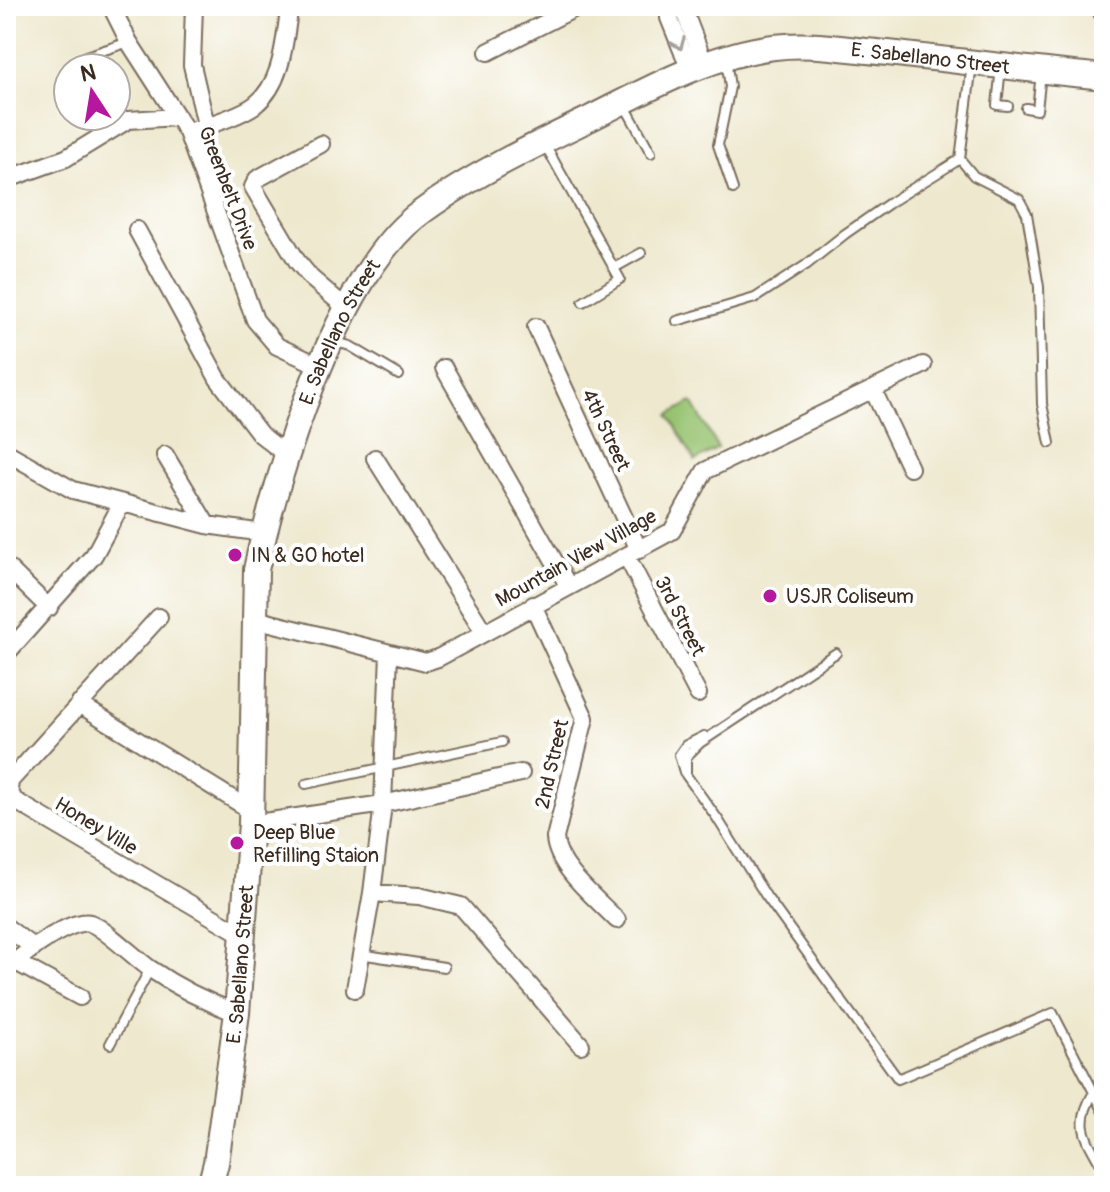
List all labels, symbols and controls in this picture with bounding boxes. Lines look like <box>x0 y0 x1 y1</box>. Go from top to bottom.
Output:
one-way arrow <box>670 36 686 50</box>
street label: E. Sabellano Street <box>850 37 1012 79</box>
north arrow <box>52 52 132 132</box>
text: N <box>78 58 98 89</box>
street label: Greenbelt Drive <box>193 123 263 253</box>
street label: E. Sabellano Street <box>293 253 386 408</box>
street label: 4th Street <box>576 385 636 476</box>
street label: Mountain View Village <box>491 503 661 613</box>
place label: IN & GO hotel <box>251 543 364 568</box>
marker: IN & GO hotel <box>226 546 244 564</box>
street label: 3rd Street <box>649 572 711 661</box>
place label: USJR Coliseum <box>786 584 914 609</box>
marker: USJR Coliseum <box>761 587 779 605</box>
street label: 2nd Street <box>530 716 575 811</box>
street label: Honey Ville <box>50 792 142 861</box>
place label: Deep Blue Refilling Staion <box>253 820 379 868</box>
marker: Deep Blue Refilling Staion <box>228 834 246 852</box>
street label: E. Sabellano Street <box>220 883 259 1045</box>

